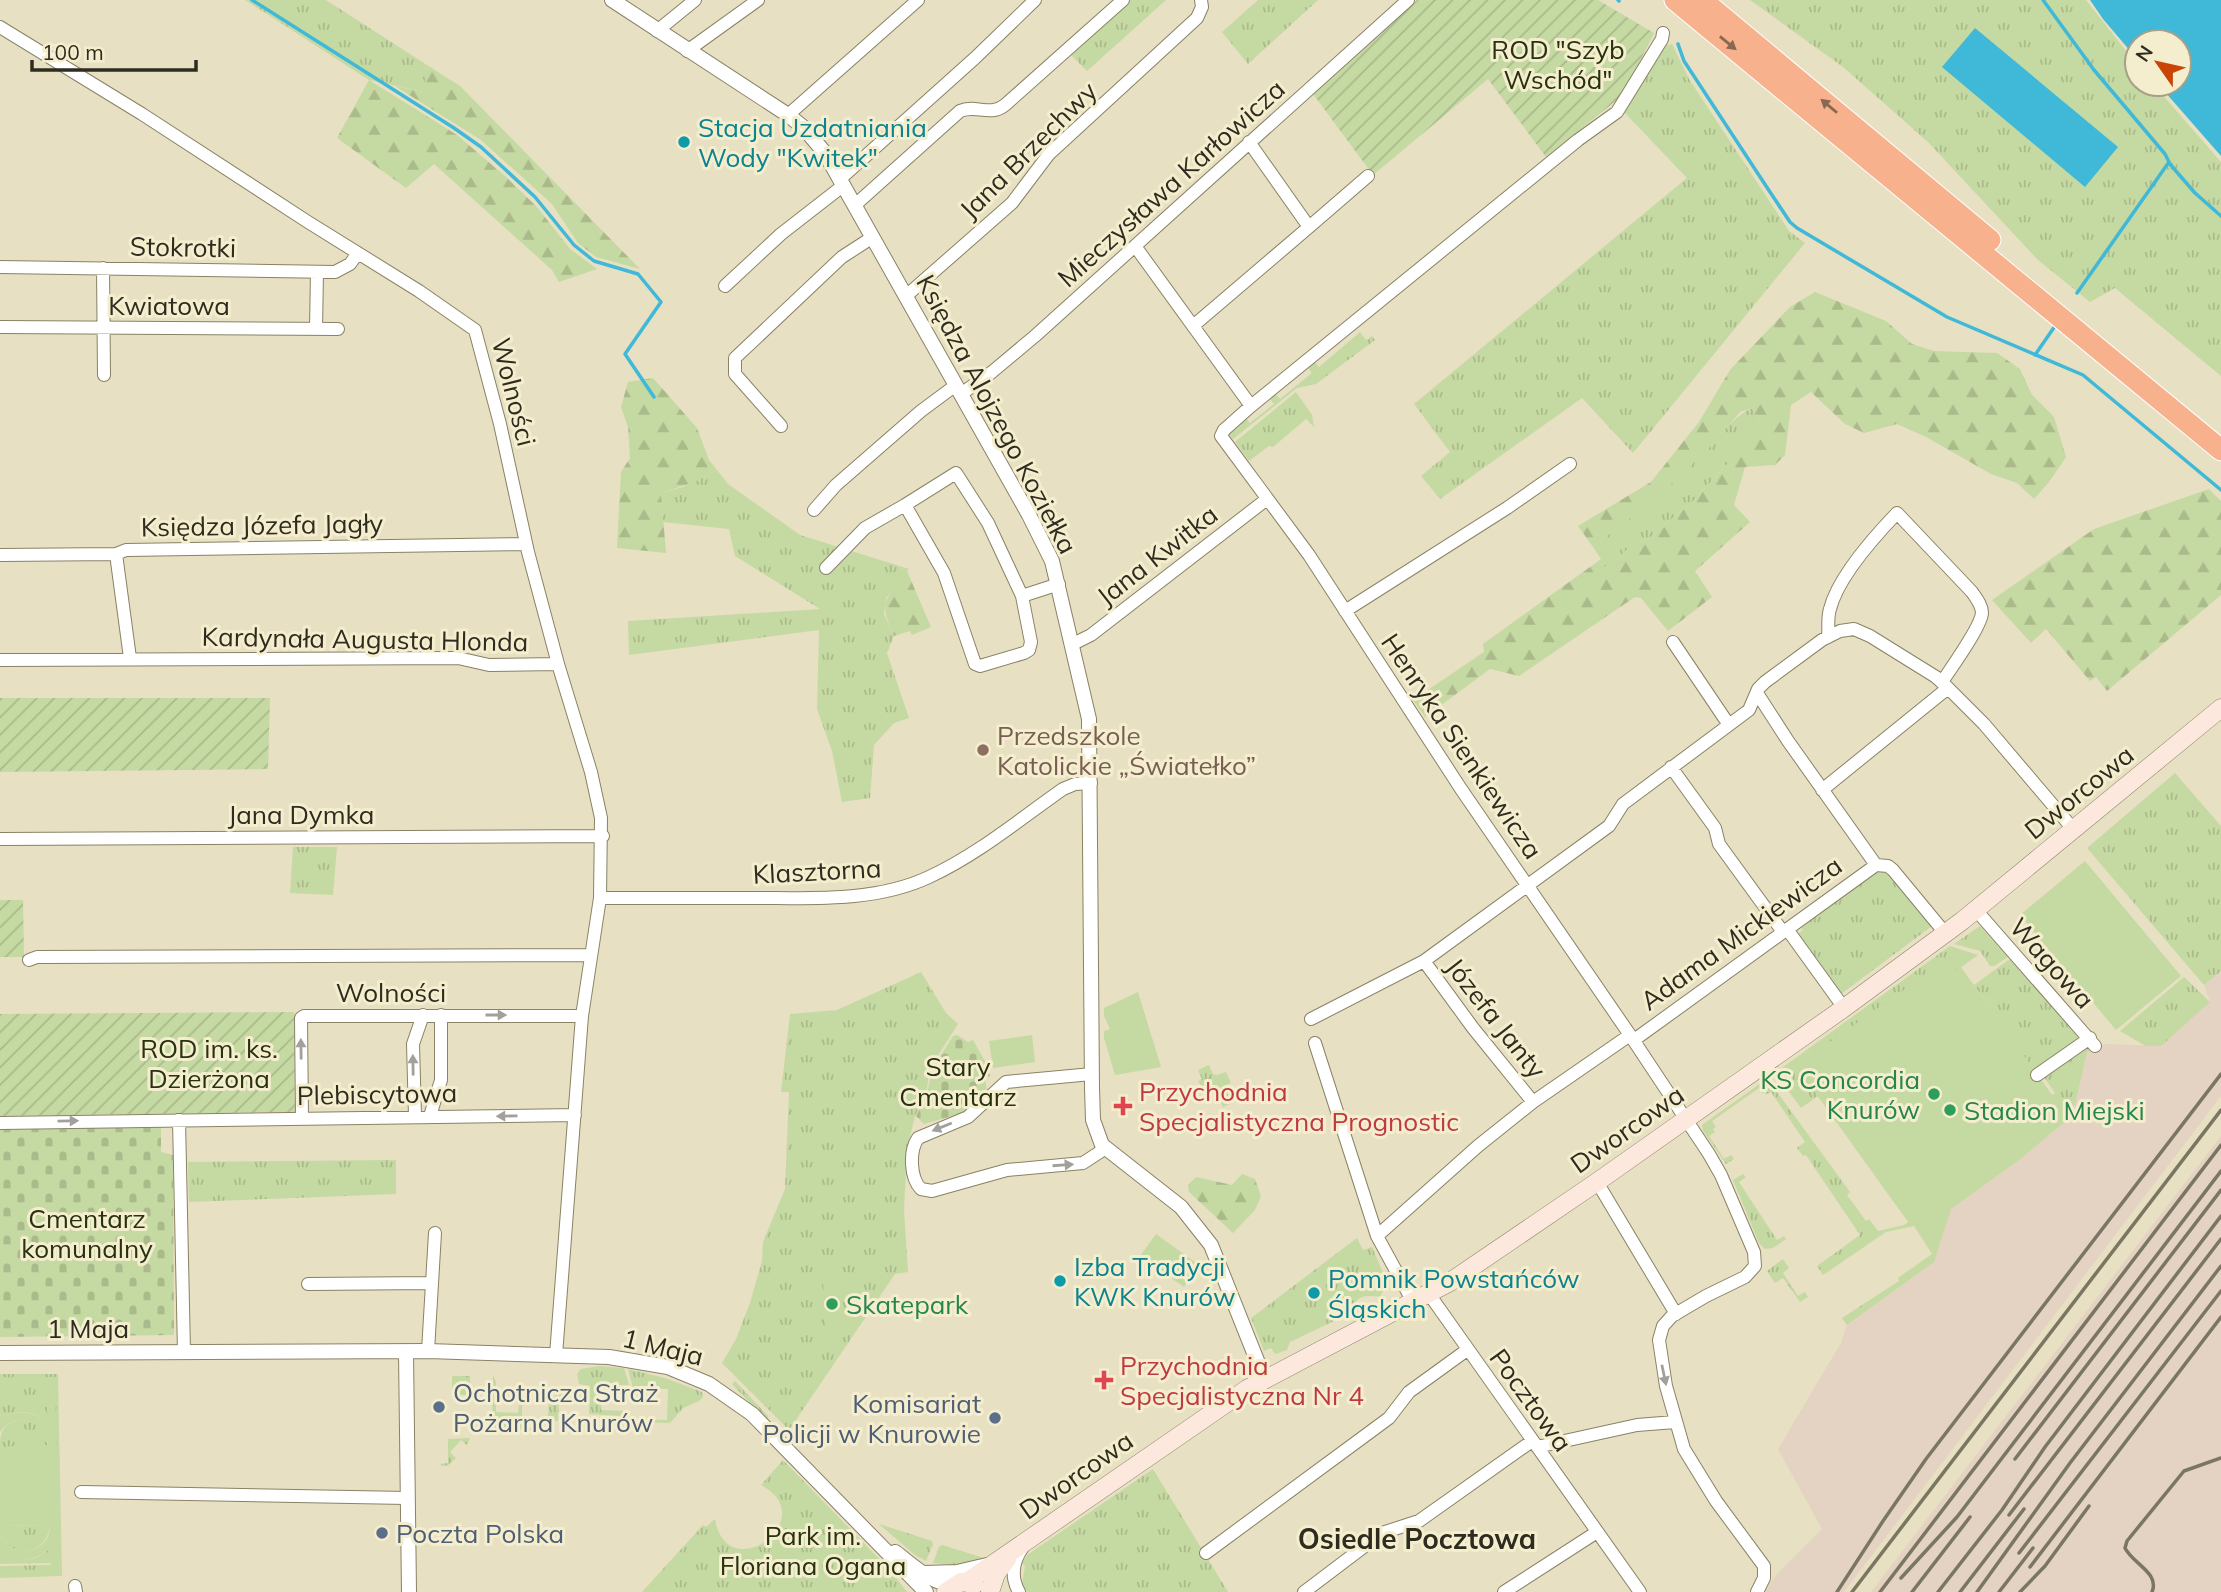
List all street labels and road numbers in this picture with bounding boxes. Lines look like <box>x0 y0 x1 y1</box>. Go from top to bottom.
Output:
street label: Mieczysława Karłowicza <box>1050 72 1292 294</box>
street label: Jana Brzechwy <box>952 74 1104 226</box>
street label: Stokrotki <box>130 230 236 264</box>
street label: Księdza Alojzego Koziełka <box>909 269 1085 559</box>
street label: Kwiatowa <box>108 289 230 322</box>
street label: Wolności <box>485 334 543 450</box>
street label: Jana Kwitka <box>1090 498 1224 612</box>
street label: Księdza Józefa Jagły <box>141 506 384 544</box>
street label: Kardynała Augusta Hlonda <box>201 620 529 658</box>
street label: Henryka Sienkiewicza <box>1374 627 1550 865</box>
street label: Dworcowa <box>2018 738 2140 846</box>
street label: Jana Dymka <box>228 798 374 831</box>
street label: Adama Mickiewicza <box>1634 849 1848 1017</box>
street label: Klasztorna <box>752 851 882 891</box>
street label: Wagowa <box>2003 911 2101 1015</box>
street label: Józefa Janty <box>1439 951 1553 1085</box>
street label: Wolności <box>336 976 446 1009</box>
street label: Plebiscytowa <box>296 1076 458 1112</box>
street label: Dworcowa <box>1564 1078 1690 1180</box>
street label: 1 Maja <box>47 1312 129 1345</box>
street label: 1 Maja <box>619 1321 707 1373</box>
street label: Pocztowa <box>1483 1342 1579 1458</box>
street label: Dworcowa <box>1013 1424 1139 1526</box>

